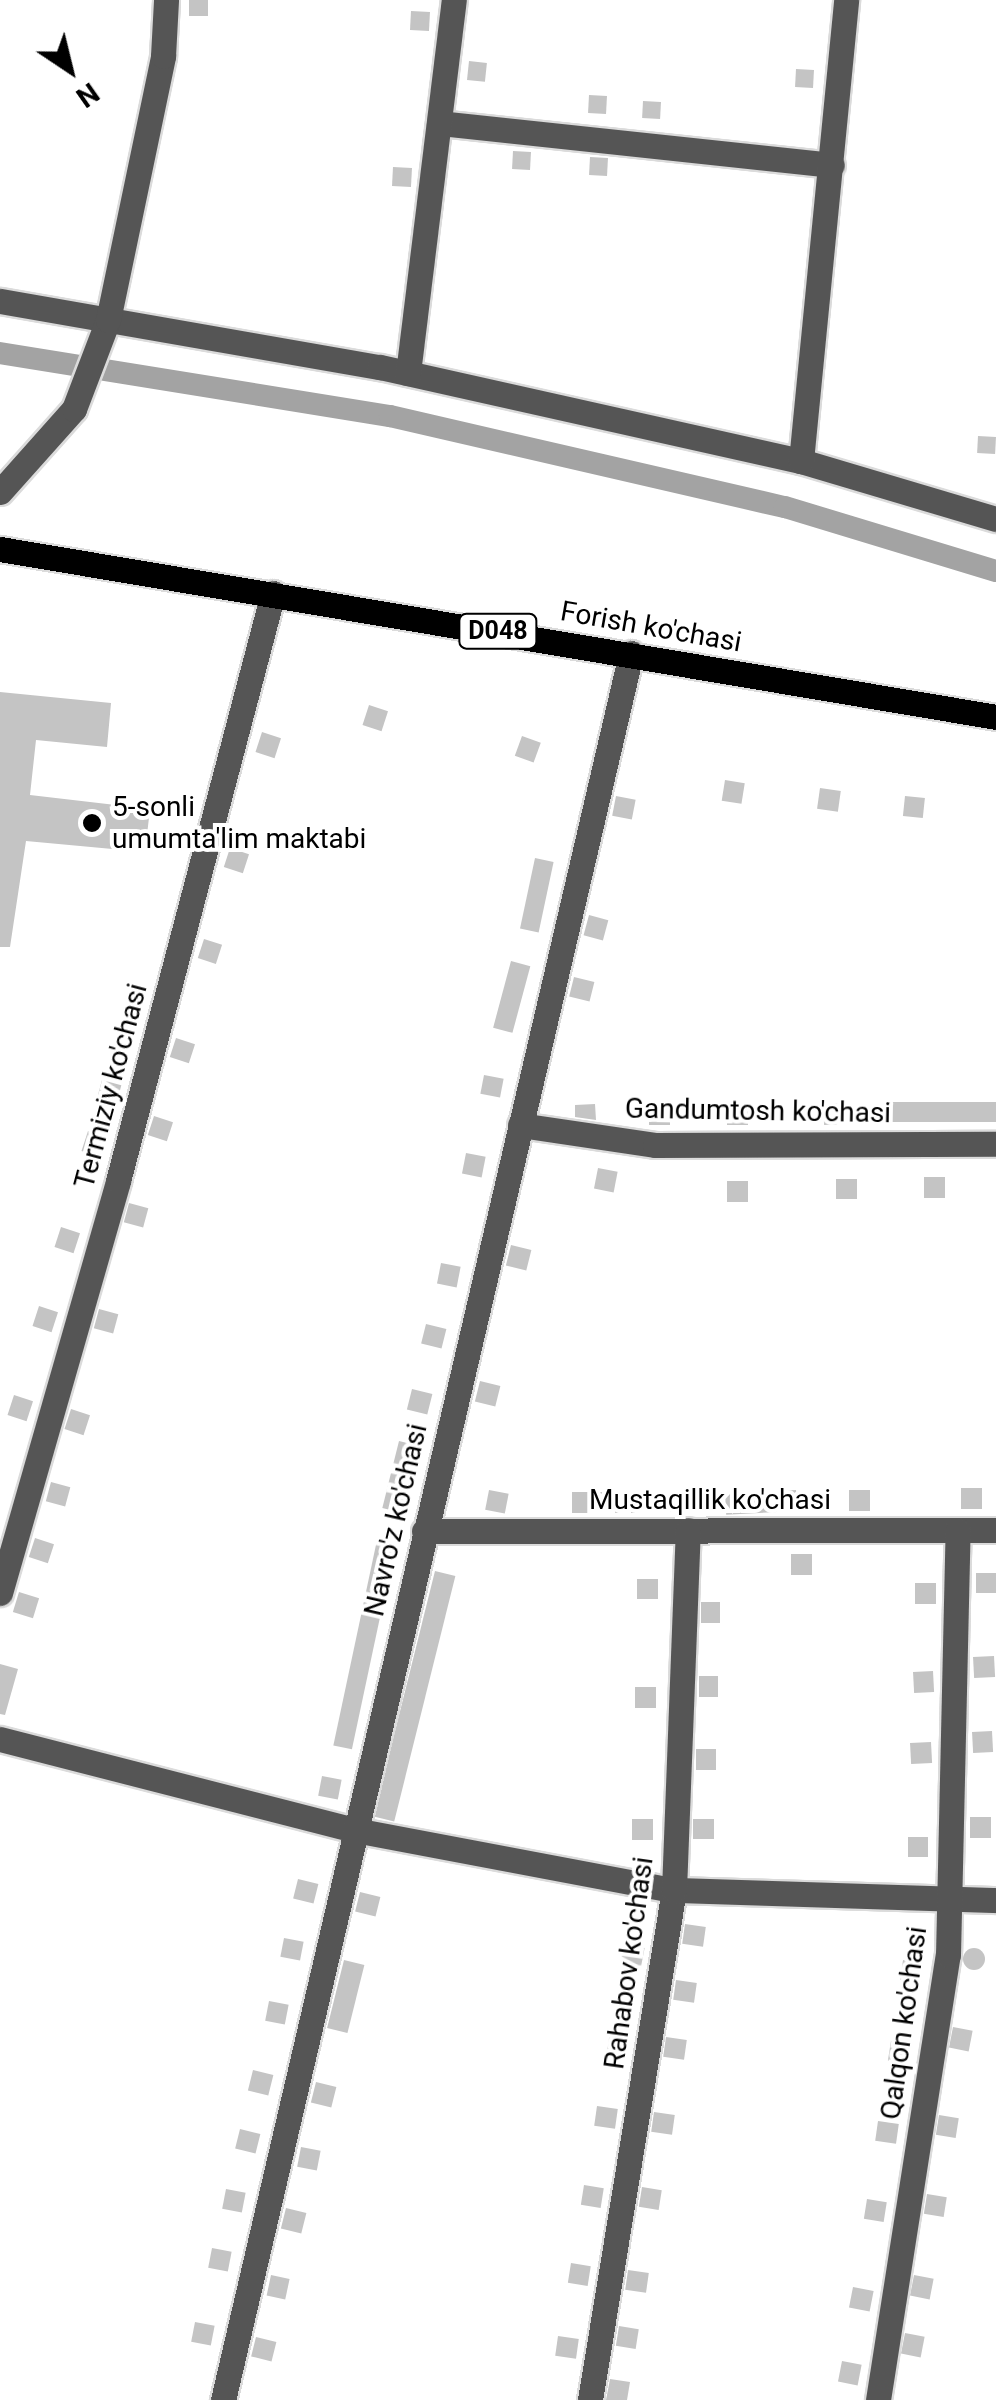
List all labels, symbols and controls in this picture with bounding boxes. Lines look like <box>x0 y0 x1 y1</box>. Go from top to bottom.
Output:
north arrow <box>20 20 120 120</box>
text: N <box>70 76 105 114</box>
street label: Forish ko'chasi <box>558 595 744 659</box>
road number: D048 <box>458 611 538 651</box>
place label: 5-sonli umumta'lim maktabi <box>112 790 366 856</box>
marker: 5-sonli umumta'lim maktabi <box>81 812 103 834</box>
street label: Termiziy ko'chasi <box>67 980 155 1192</box>
street label: Gandumtosh ko'chasi <box>625 1092 891 1130</box>
street label: Navro'z ko'chasi <box>358 1420 434 1620</box>
street label: Mustaqillik ko'chasi <box>589 1483 831 1517</box>
street label: Rahabov ko'chasi <box>597 1855 661 2071</box>
street label: Qalqon ko'chasi <box>874 1924 934 2122</box>

